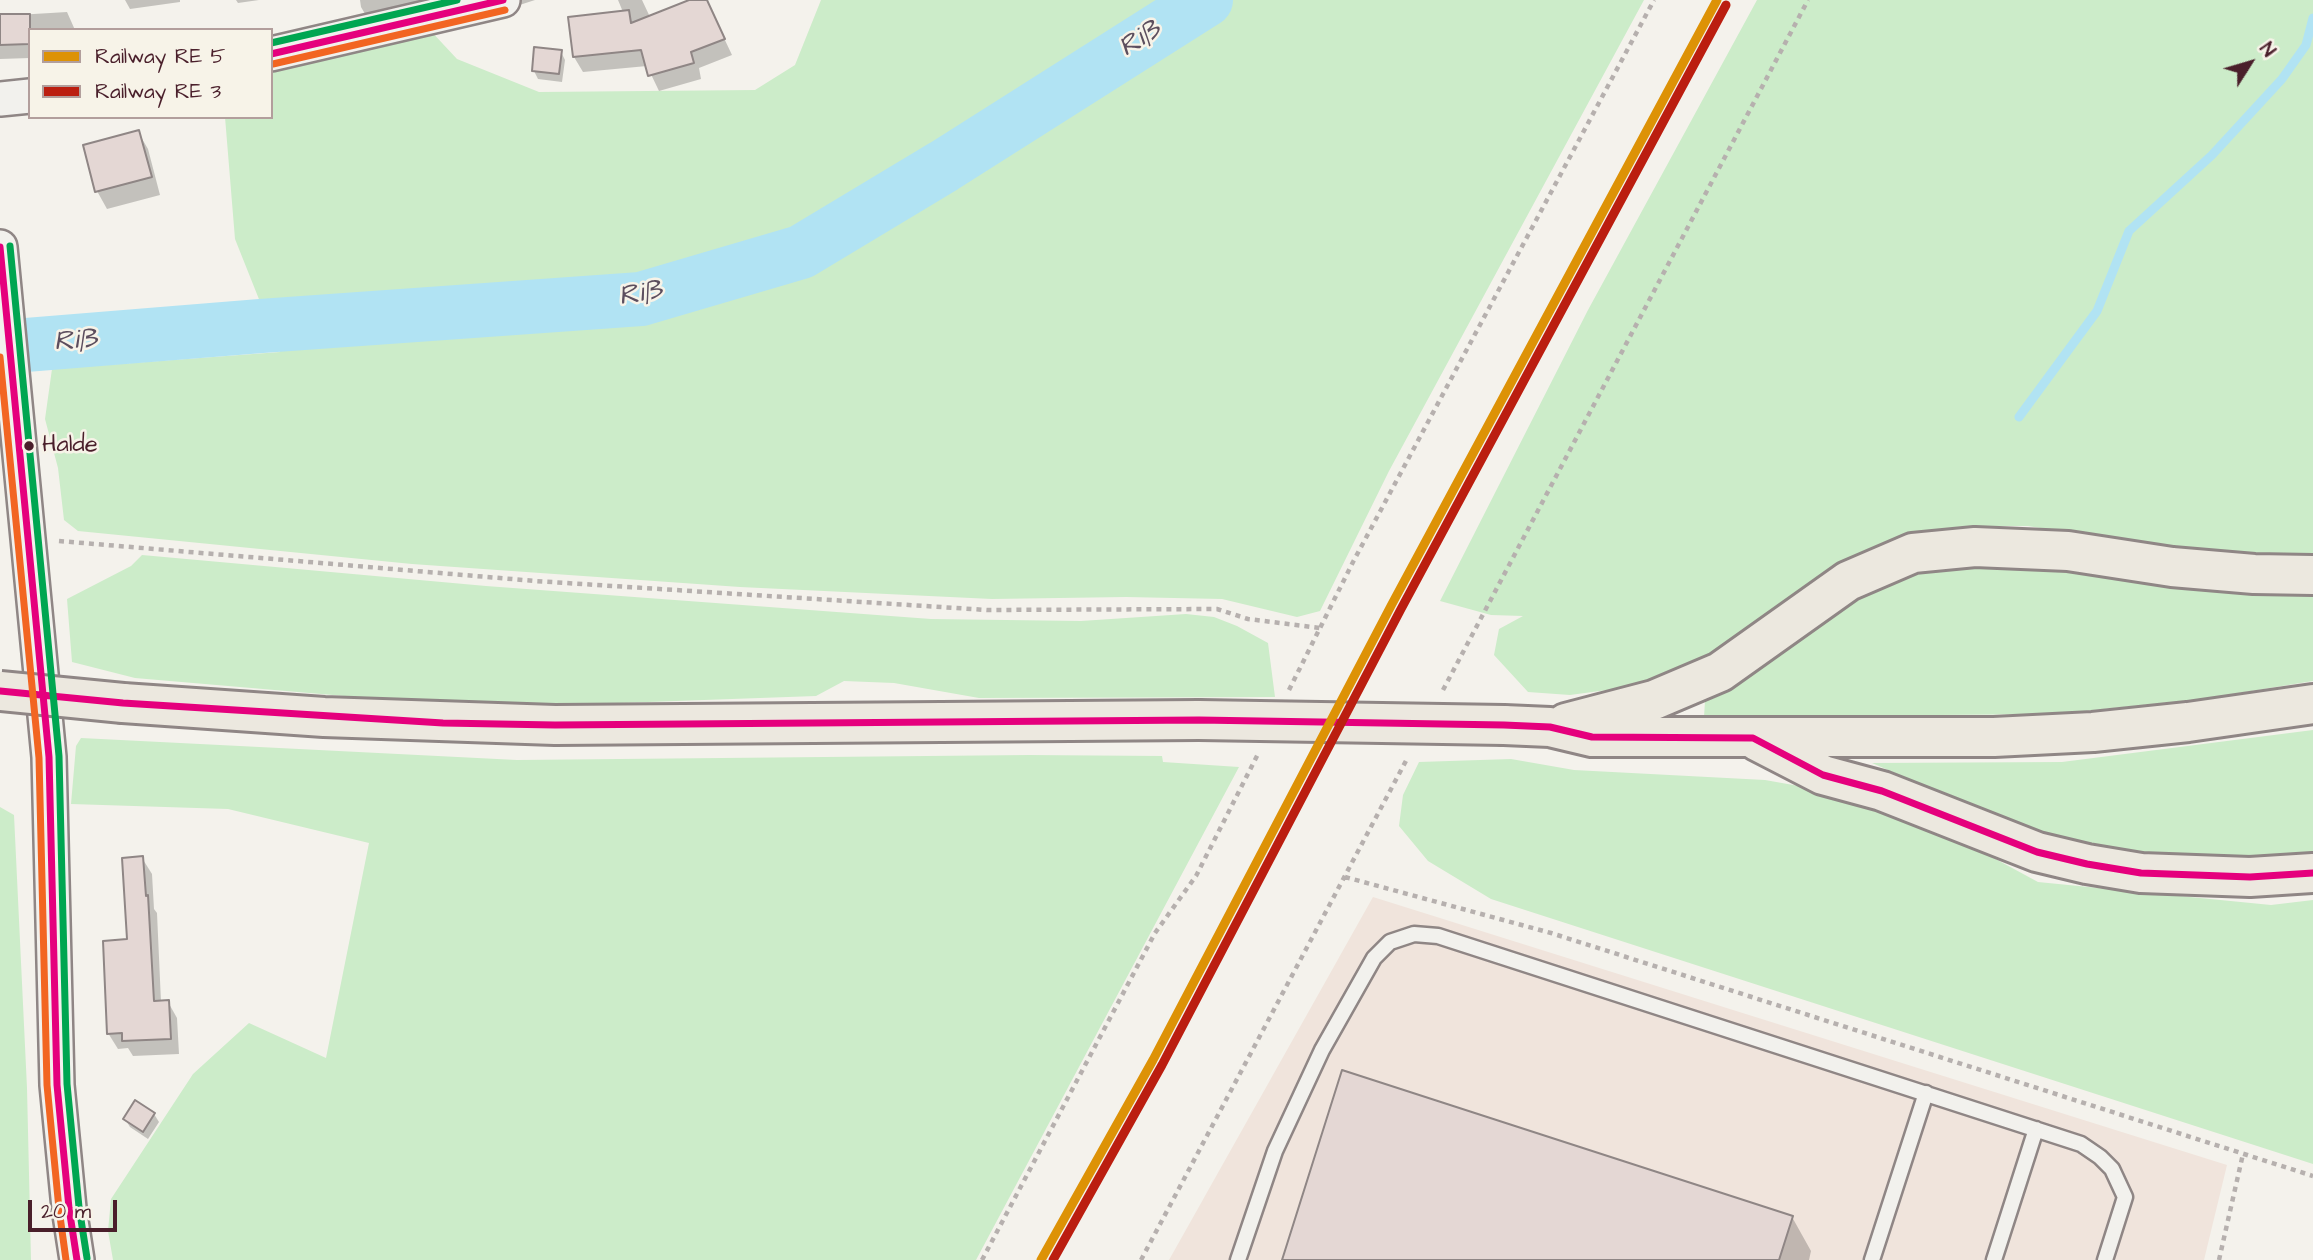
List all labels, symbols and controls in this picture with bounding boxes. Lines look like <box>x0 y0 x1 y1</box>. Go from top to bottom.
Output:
water label: Riß <box>1113 14 1169 66</box>
legend <box>28 28 273 119</box>
north arrow <box>2215 28 2285 98</box>
text: N <box>2253 37 2282 63</box>
text: Railway RE 5 <box>95 42 225 71</box>
text: Railway RE 3 <box>95 77 221 106</box>
water label: Riß <box>616 275 666 315</box>
water label: Riß <box>53 324 99 360</box>
place label: Halde <box>42 432 98 460</box>
marker: Halde <box>22 439 36 453</box>
scale bar <box>32 1186 121 1230</box>
text: 20 m <box>41 1197 91 1226</box>

